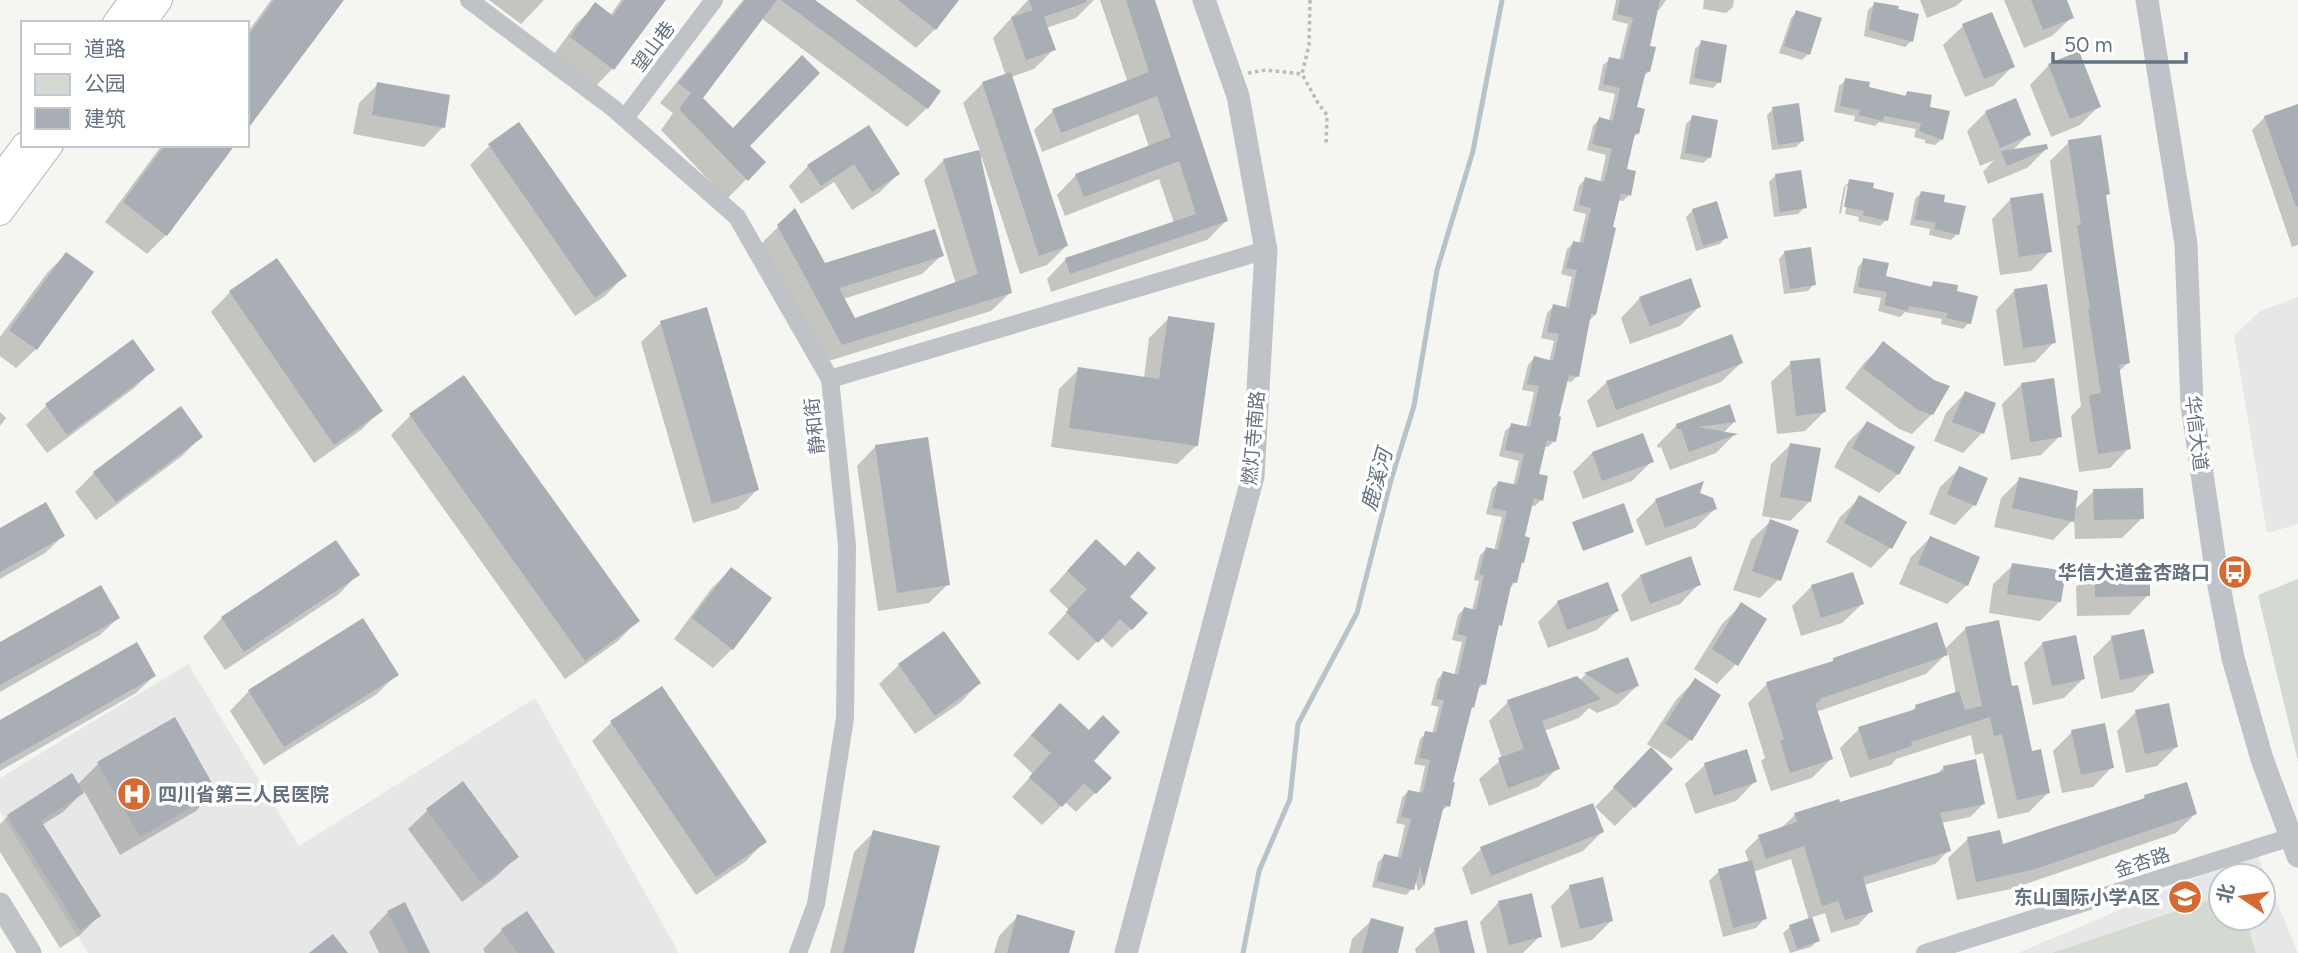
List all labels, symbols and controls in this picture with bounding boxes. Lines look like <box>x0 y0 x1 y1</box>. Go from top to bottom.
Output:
street label: 望山巷 <box>627 17 680 76</box>
legend <box>21 21 248 147</box>
scale bar <box>2053 21 2186 65</box>
text: 50 m <box>2064 32 2113 57</box>
text: 道路 <box>84 36 126 61</box>
text: 公园 <box>84 71 126 96</box>
text: 建筑 <box>84 106 126 131</box>
street label: 燃灯寺南路 <box>1238 390 1269 486</box>
street label: 华信大道 <box>2180 394 2213 472</box>
street label: 静和街 <box>800 396 829 456</box>
water label: 鹿溪河 <box>1356 442 1398 514</box>
bus stop icon: 华信大道金杏路口 <box>2216 553 2254 591</box>
place label: 华信大道金杏路口 <box>2058 561 2210 584</box>
hospital icon: 四川省第三人民医院 <box>115 775 153 813</box>
place label: 四川省第三人民医院 <box>158 783 329 806</box>
street label: 金杏路 <box>2111 843 2173 882</box>
north arrow <box>2207 862 2277 932</box>
school or university icon: 东山国际小学A区 <box>2166 878 2204 916</box>
text: 北 <box>2213 881 2239 905</box>
place label: 东山国际小学A区 <box>2013 886 2160 909</box>

